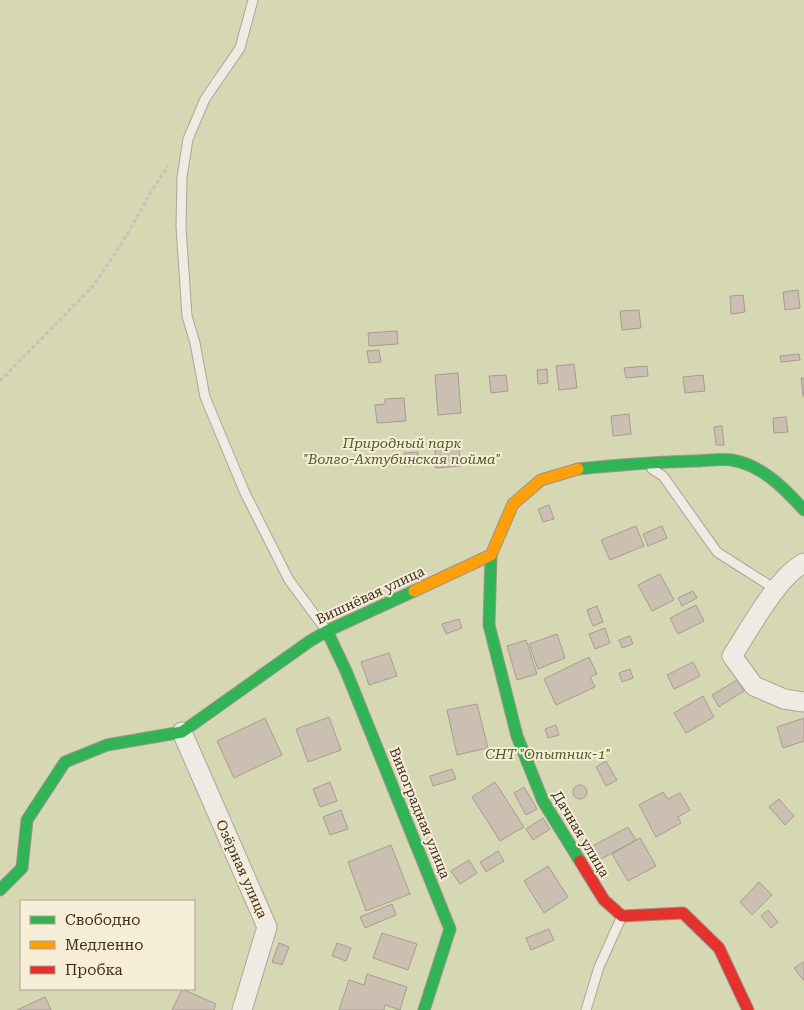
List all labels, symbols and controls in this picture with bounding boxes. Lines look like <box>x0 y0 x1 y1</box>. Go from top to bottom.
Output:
park label: Природный парк "Волго-Ахтубинская пойма" <box>303 435 501 467</box>
street label: Вишнёвая улица <box>313 563 427 627</box>
street label: Виноградная улица <box>386 745 454 881</box>
park label: СНТ "Опытник-1" <box>485 746 611 762</box>
street label: Дачная улица <box>549 788 613 880</box>
street label: Озёрная улица <box>213 817 271 921</box>
legend <box>20 900 195 990</box>
text: Свободно <box>65 911 140 929</box>
text: Медленно <box>65 936 144 954</box>
text: Пробка <box>65 961 123 979</box>

